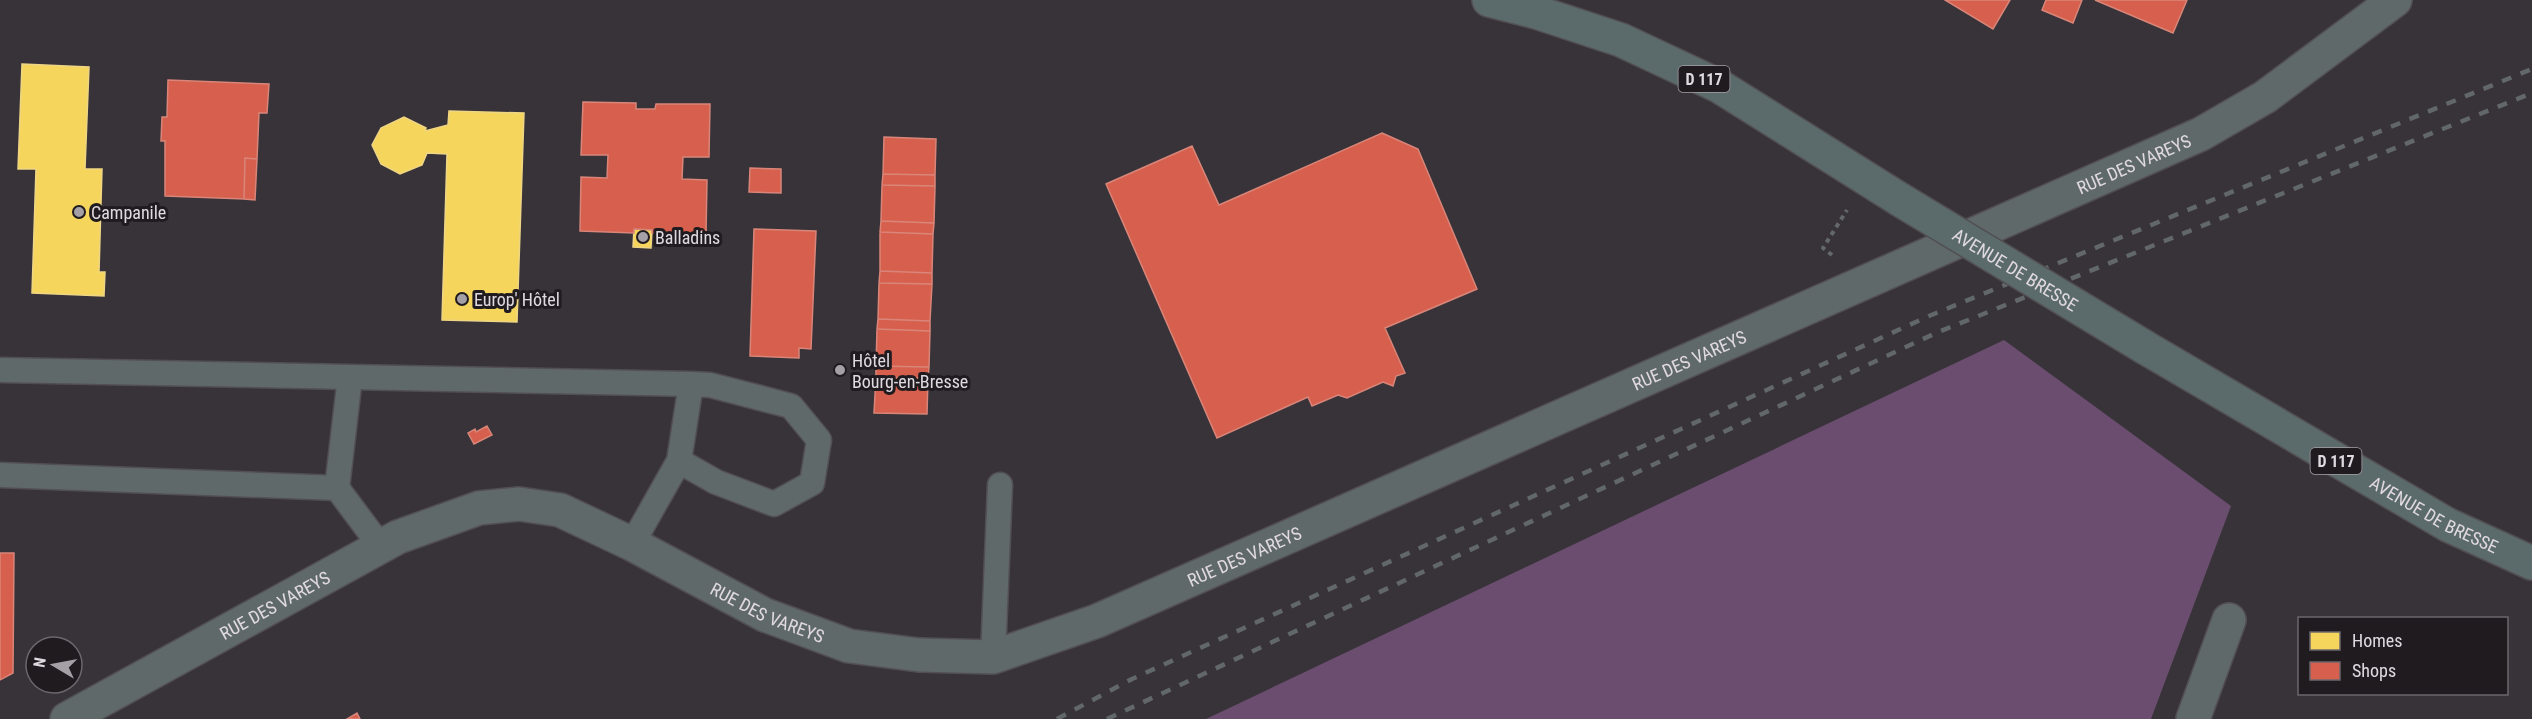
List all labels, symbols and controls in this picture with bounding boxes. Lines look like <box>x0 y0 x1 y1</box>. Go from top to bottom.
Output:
road number: D 117 <box>1678 66 1730 92</box>
street label: RUE DES VAREYS <box>2073 129 2194 198</box>
place label: Campanile <box>91 202 166 223</box>
marker: Campanile <box>72 205 86 219</box>
street label: AVENUE DE BRESSE <box>1949 223 2082 315</box>
place label: Balladins <box>655 227 720 248</box>
marker: Balladins <box>636 230 650 244</box>
place label: Europ' Hôtel <box>474 289 560 310</box>
marker: Europ' Hôtel <box>455 292 469 306</box>
street label: RUE DES VAREYS <box>1629 326 1749 394</box>
place label: Hôtel Bourg-en-Bresse <box>852 350 968 392</box>
marker: Hôtel Bourg-en-Bresse <box>833 363 847 377</box>
road number: D 117 <box>2310 448 2362 474</box>
street label: AVENUE DE BRESSE <box>2367 471 2502 557</box>
street label: RUE DES VAREYS <box>1184 522 1305 590</box>
street label: RUE DES VAREYS <box>216 566 333 644</box>
street label: RUE DES VAREYS <box>707 577 827 646</box>
legend <box>2298 617 2508 695</box>
text: Homes <box>2352 630 2402 651</box>
north arrow <box>24 635 84 695</box>
text: N <box>30 656 50 669</box>
text: Shops <box>2352 660 2396 681</box>

